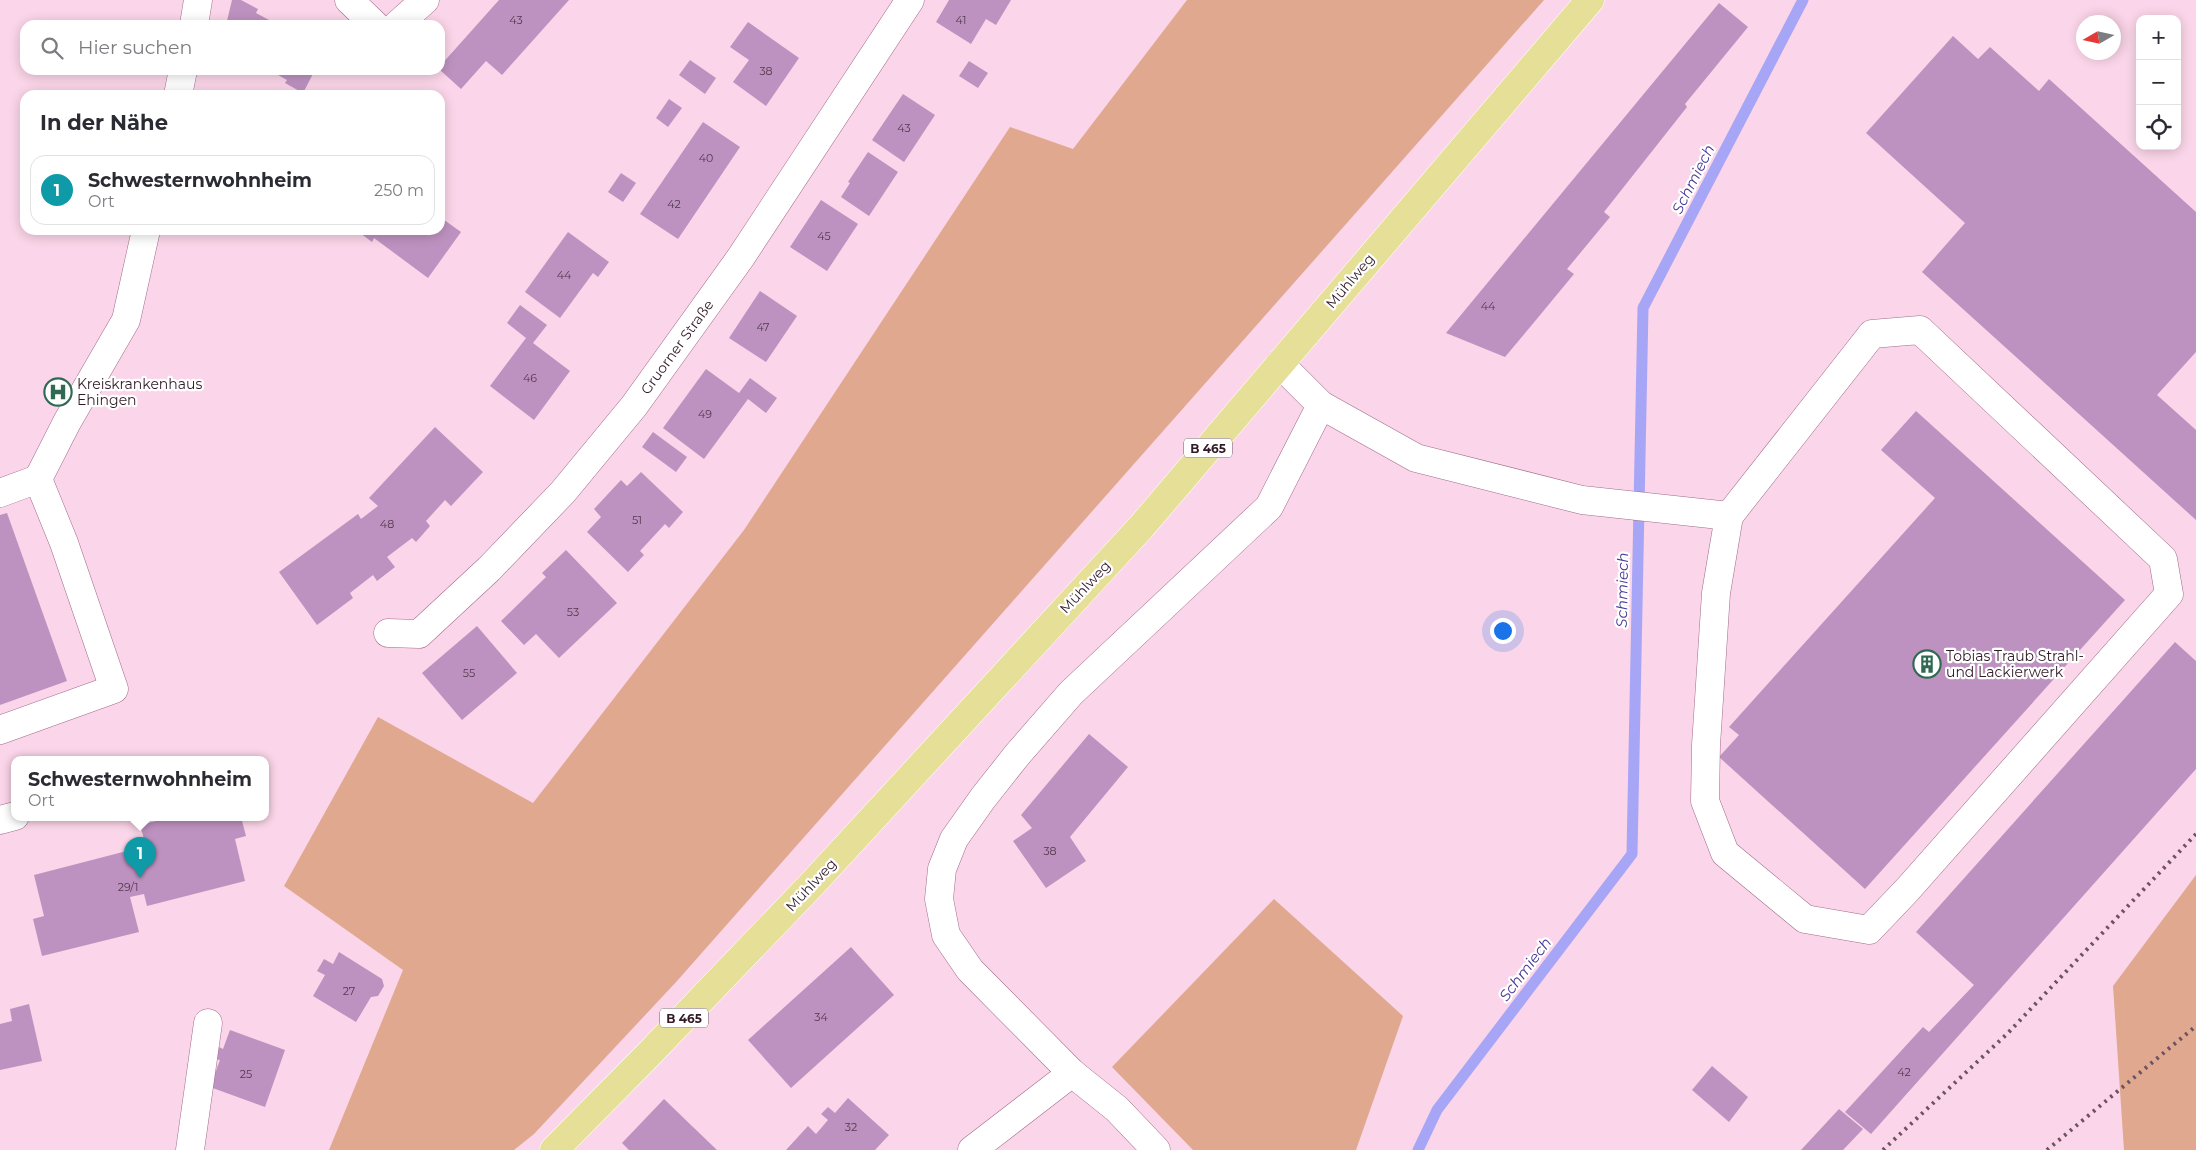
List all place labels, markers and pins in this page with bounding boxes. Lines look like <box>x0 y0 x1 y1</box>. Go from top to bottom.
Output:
place label: Kreiskrankenhaus Ehingen <box>77 375 202 409</box>
hospital icon: Kreiskrankenhaus Ehingen <box>43 377 73 407</box>
place label: Tobias Traub Strahl- und Lackierwerk <box>1946 647 2084 681</box>
building icon: Tobias Traub Strahl- und Lackierwerk <box>1912 649 1942 679</box>
pin: 1 <box>124 837 156 878</box>

